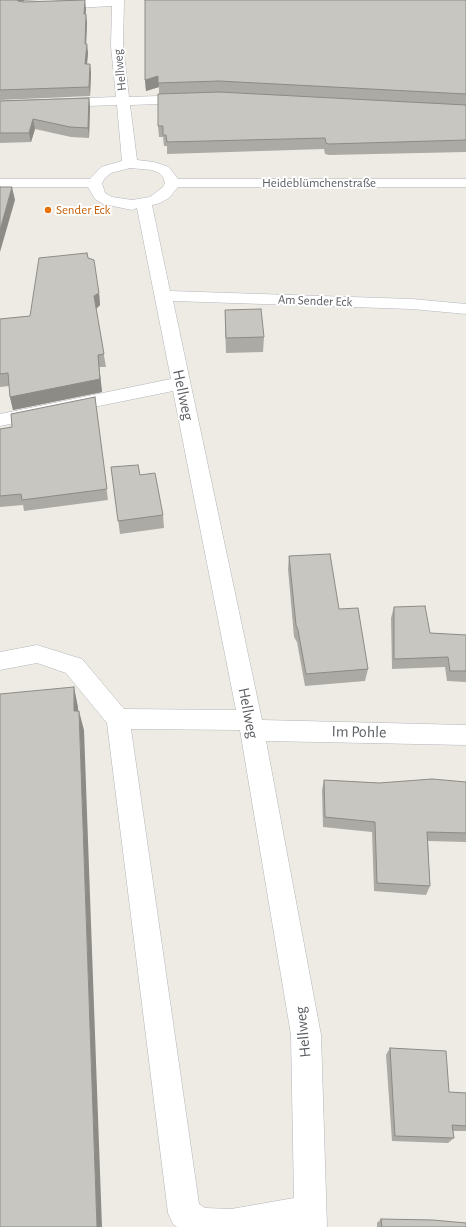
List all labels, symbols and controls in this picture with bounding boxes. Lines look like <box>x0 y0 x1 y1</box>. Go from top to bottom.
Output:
street label: Hellweg <box>110 48 130 92</box>
street label: Heideblümchenstraße <box>262 175 376 191</box>
place label: Sender Eck <box>56 202 111 218</box>
marker: Sender Eck <box>43 205 53 215</box>
street label: Am Sender Eck <box>278 292 352 310</box>
street label: Hellweg <box>168 368 198 422</box>
street label: Hellweg <box>234 686 262 740</box>
street label: Im Pohle <box>331 722 387 742</box>
street label: Hellweg <box>291 1005 315 1059</box>

